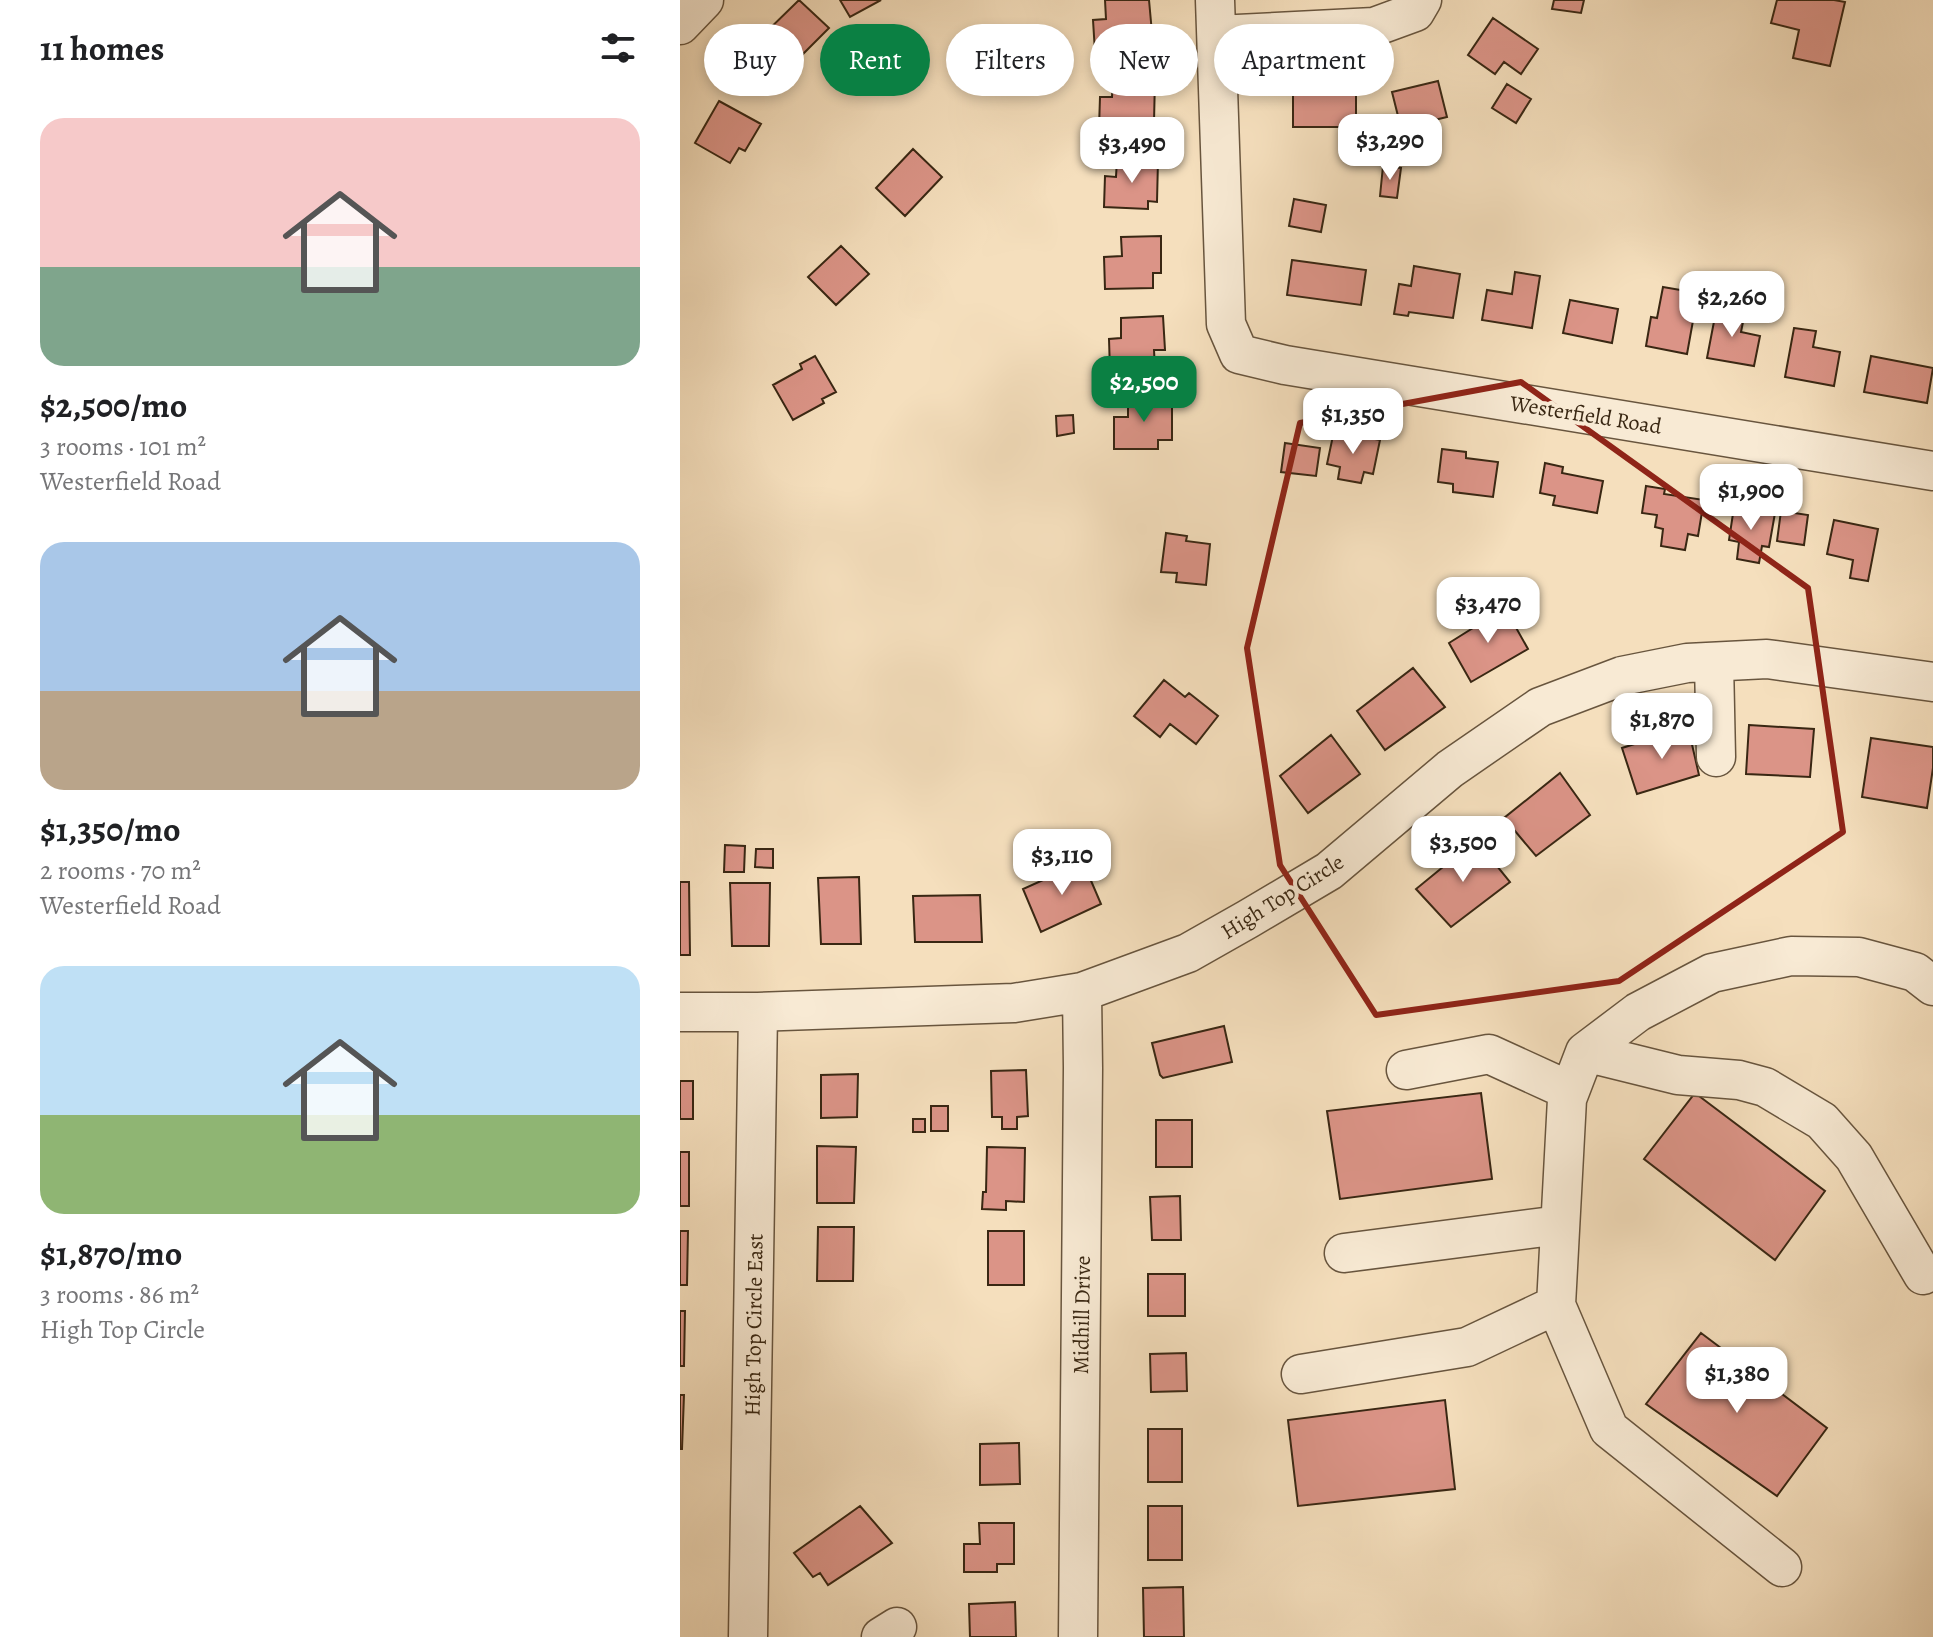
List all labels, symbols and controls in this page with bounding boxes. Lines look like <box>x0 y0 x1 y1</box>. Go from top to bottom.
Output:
chip: Buy <box>704 24 804 96</box>
chip: Rent <box>820 24 930 96</box>
chip: Filters <box>946 24 1074 96</box>
chip: New <box>1090 24 1198 96</box>
chip: Apartment <box>1214 24 1394 96</box>
text: 11 homes <box>40 25 164 72</box>
icon: filters <box>596 26 640 70</box>
pin: $3,290 <box>1325 114 1455 182</box>
pin: $3,490 <box>1067 117 1197 185</box>
text: $3,290 <box>1356 122 1424 157</box>
text: $3,490 <box>1098 125 1166 160</box>
icon: home <box>268 170 412 314</box>
pin: $2,260 <box>1667 271 1797 339</box>
text: $2,260 <box>1697 279 1767 314</box>
pin: $2,500 <box>1079 356 1209 424</box>
text: $2,500 <box>1110 364 1178 399</box>
text: $2,500/mo <box>40 382 187 429</box>
pin: $1,350 <box>1288 388 1418 456</box>
street label: Westerfield Road <box>1507 388 1664 442</box>
text: $1,350 <box>1321 396 1385 431</box>
text: 3 rooms · 101 m² <box>40 429 206 464</box>
text: Westerfield Road <box>40 464 221 499</box>
pin: $1,900 <box>1686 464 1816 532</box>
text: $1,900 <box>1718 472 1784 507</box>
pin: $3,470 <box>1423 577 1553 645</box>
text: $3,470 <box>1455 585 1521 620</box>
icon: home <box>268 594 412 738</box>
pin: $1,870 <box>1597 693 1727 761</box>
text: $1,870 <box>1629 701 1695 736</box>
text: $1,350/mo <box>40 806 181 853</box>
pin: $3,500 <box>1398 816 1528 884</box>
text: $3,500 <box>1429 824 1497 859</box>
pin: $3,110 <box>997 829 1127 897</box>
text: $3,110 <box>1031 837 1093 872</box>
street label: High Top Circle <box>1215 847 1350 947</box>
text: 2 rooms · 70 m² <box>40 853 201 888</box>
text: Westerfield Road <box>40 888 221 923</box>
icon: home <box>268 1018 412 1162</box>
text: $1,870/mo <box>40 1230 182 1277</box>
street label: High Top Circle East <box>737 1233 771 1417</box>
street label: Midhill Drive <box>1066 1255 1098 1375</box>
text: 3 rooms · 86 m² <box>40 1277 199 1312</box>
text: High Top Circle <box>40 1312 205 1347</box>
pin: $1,380 <box>1672 1347 1802 1415</box>
text: $1,380 <box>1704 1355 1770 1390</box>

